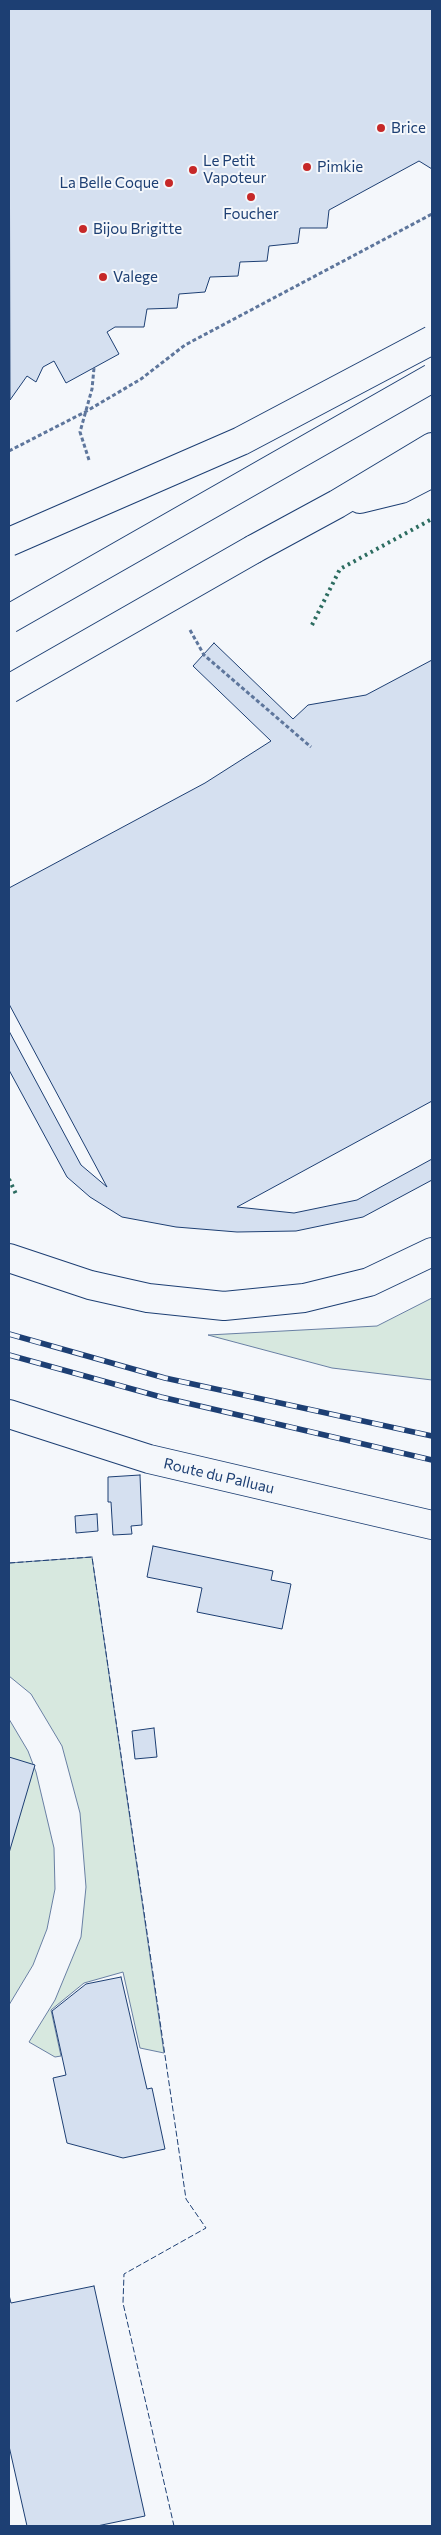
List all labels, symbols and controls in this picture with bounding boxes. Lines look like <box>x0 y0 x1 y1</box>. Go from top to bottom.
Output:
place label: Brice <box>391 119 426 137</box>
marker: Brice <box>375 122 387 134</box>
place label: Le Petit Vapoteur <box>203 152 266 187</box>
place label: Pimkie <box>317 158 363 176</box>
marker: Pimkie <box>301 161 313 173</box>
marker: Le Petit Vapoteur <box>187 164 199 176</box>
place label: La Belle Coque <box>59 174 159 192</box>
marker: La Belle Coque <box>163 177 175 189</box>
marker: Foucher <box>245 191 257 203</box>
place label: Foucher <box>223 205 279 223</box>
place label: Bijou Brigitte <box>93 220 182 238</box>
marker: Bijou Brigitte <box>77 223 89 235</box>
place label: Valege <box>113 268 158 286</box>
marker: Valege <box>97 271 109 283</box>
street label: Route du Palluau <box>162 1455 276 1497</box>

